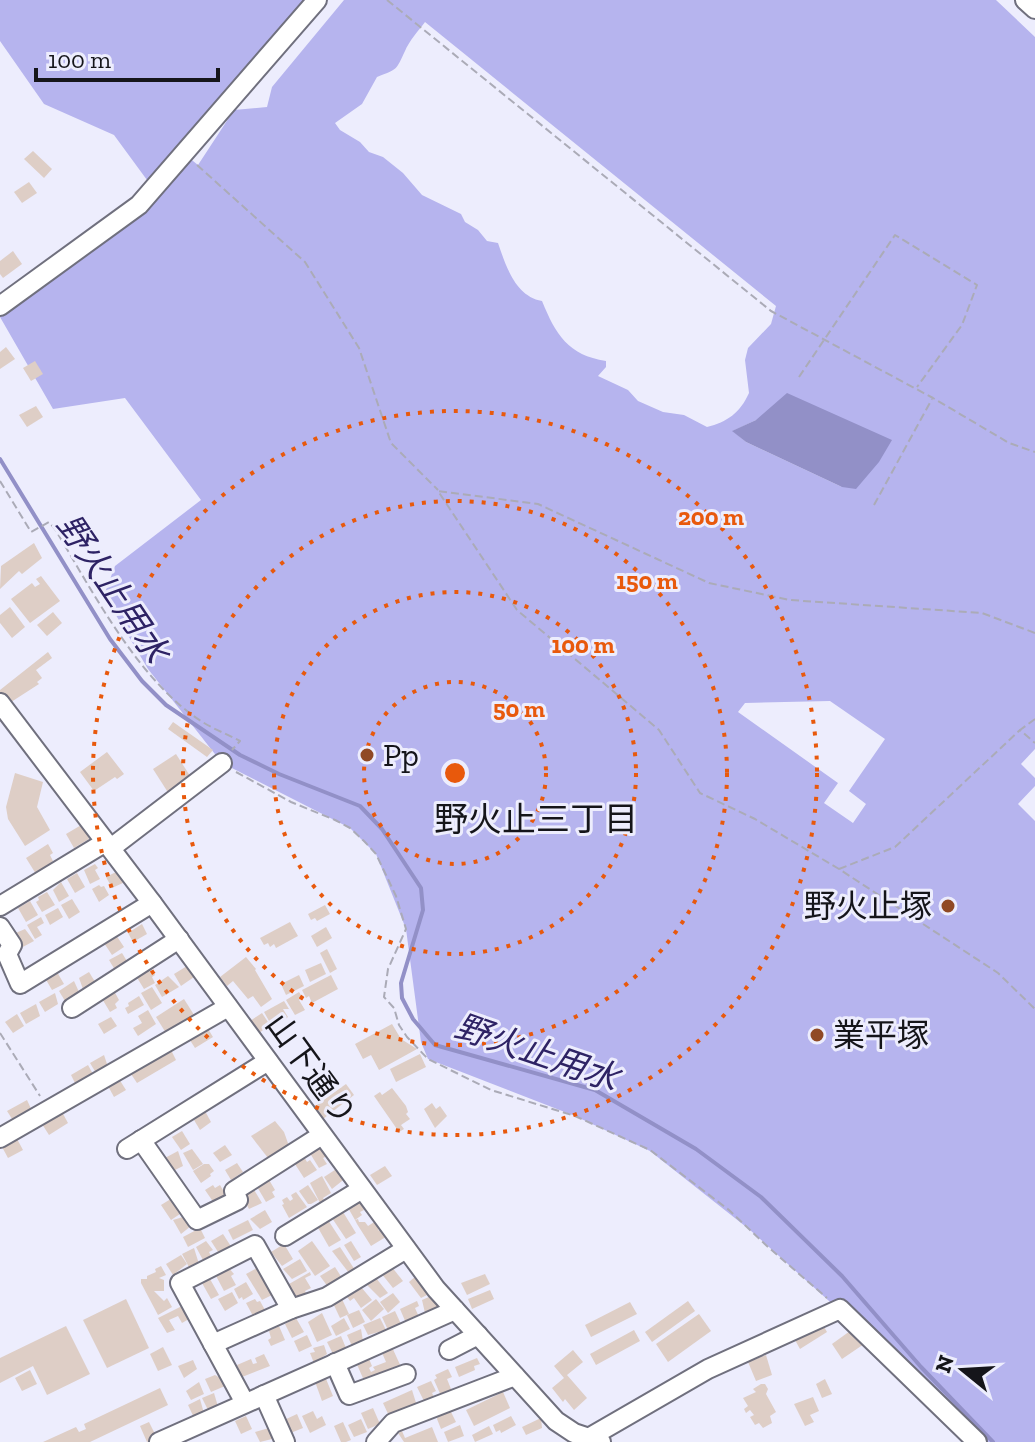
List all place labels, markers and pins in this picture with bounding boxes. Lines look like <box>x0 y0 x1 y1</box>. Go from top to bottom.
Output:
place label: Pp <box>383 736 419 774</box>
marker: Pp <box>358 746 376 764</box>
centre of rings <box>441 759 469 787</box>
place label: 野火止塚 <box>804 887 932 925</box>
marker: 野火止塚 <box>939 897 957 915</box>
place label: 業平塚 <box>833 1016 929 1054</box>
marker: 業平塚 <box>808 1026 826 1044</box>

